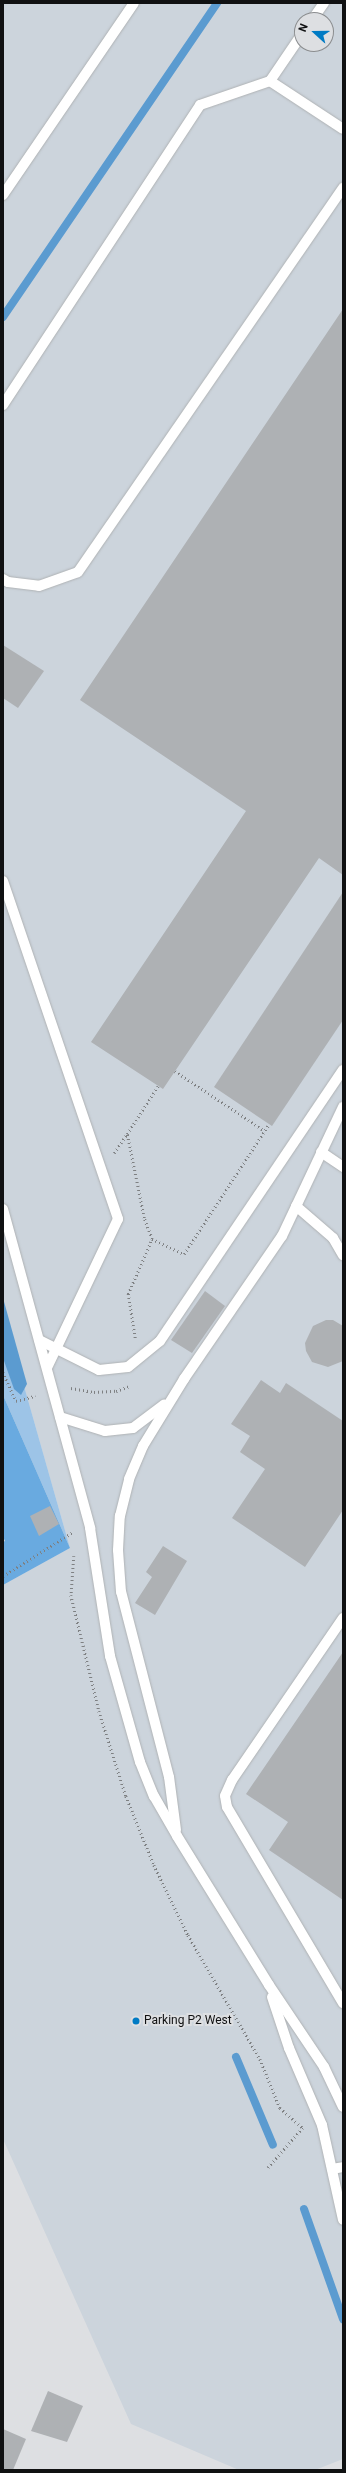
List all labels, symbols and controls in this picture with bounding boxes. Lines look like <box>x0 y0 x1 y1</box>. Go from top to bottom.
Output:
north arrow <box>294 12 334 52</box>
text: N <box>296 22 311 34</box>
place label: Parking P2 West <box>144 2014 232 2028</box>
marker: Parking P2 West <box>131 2016 141 2026</box>

